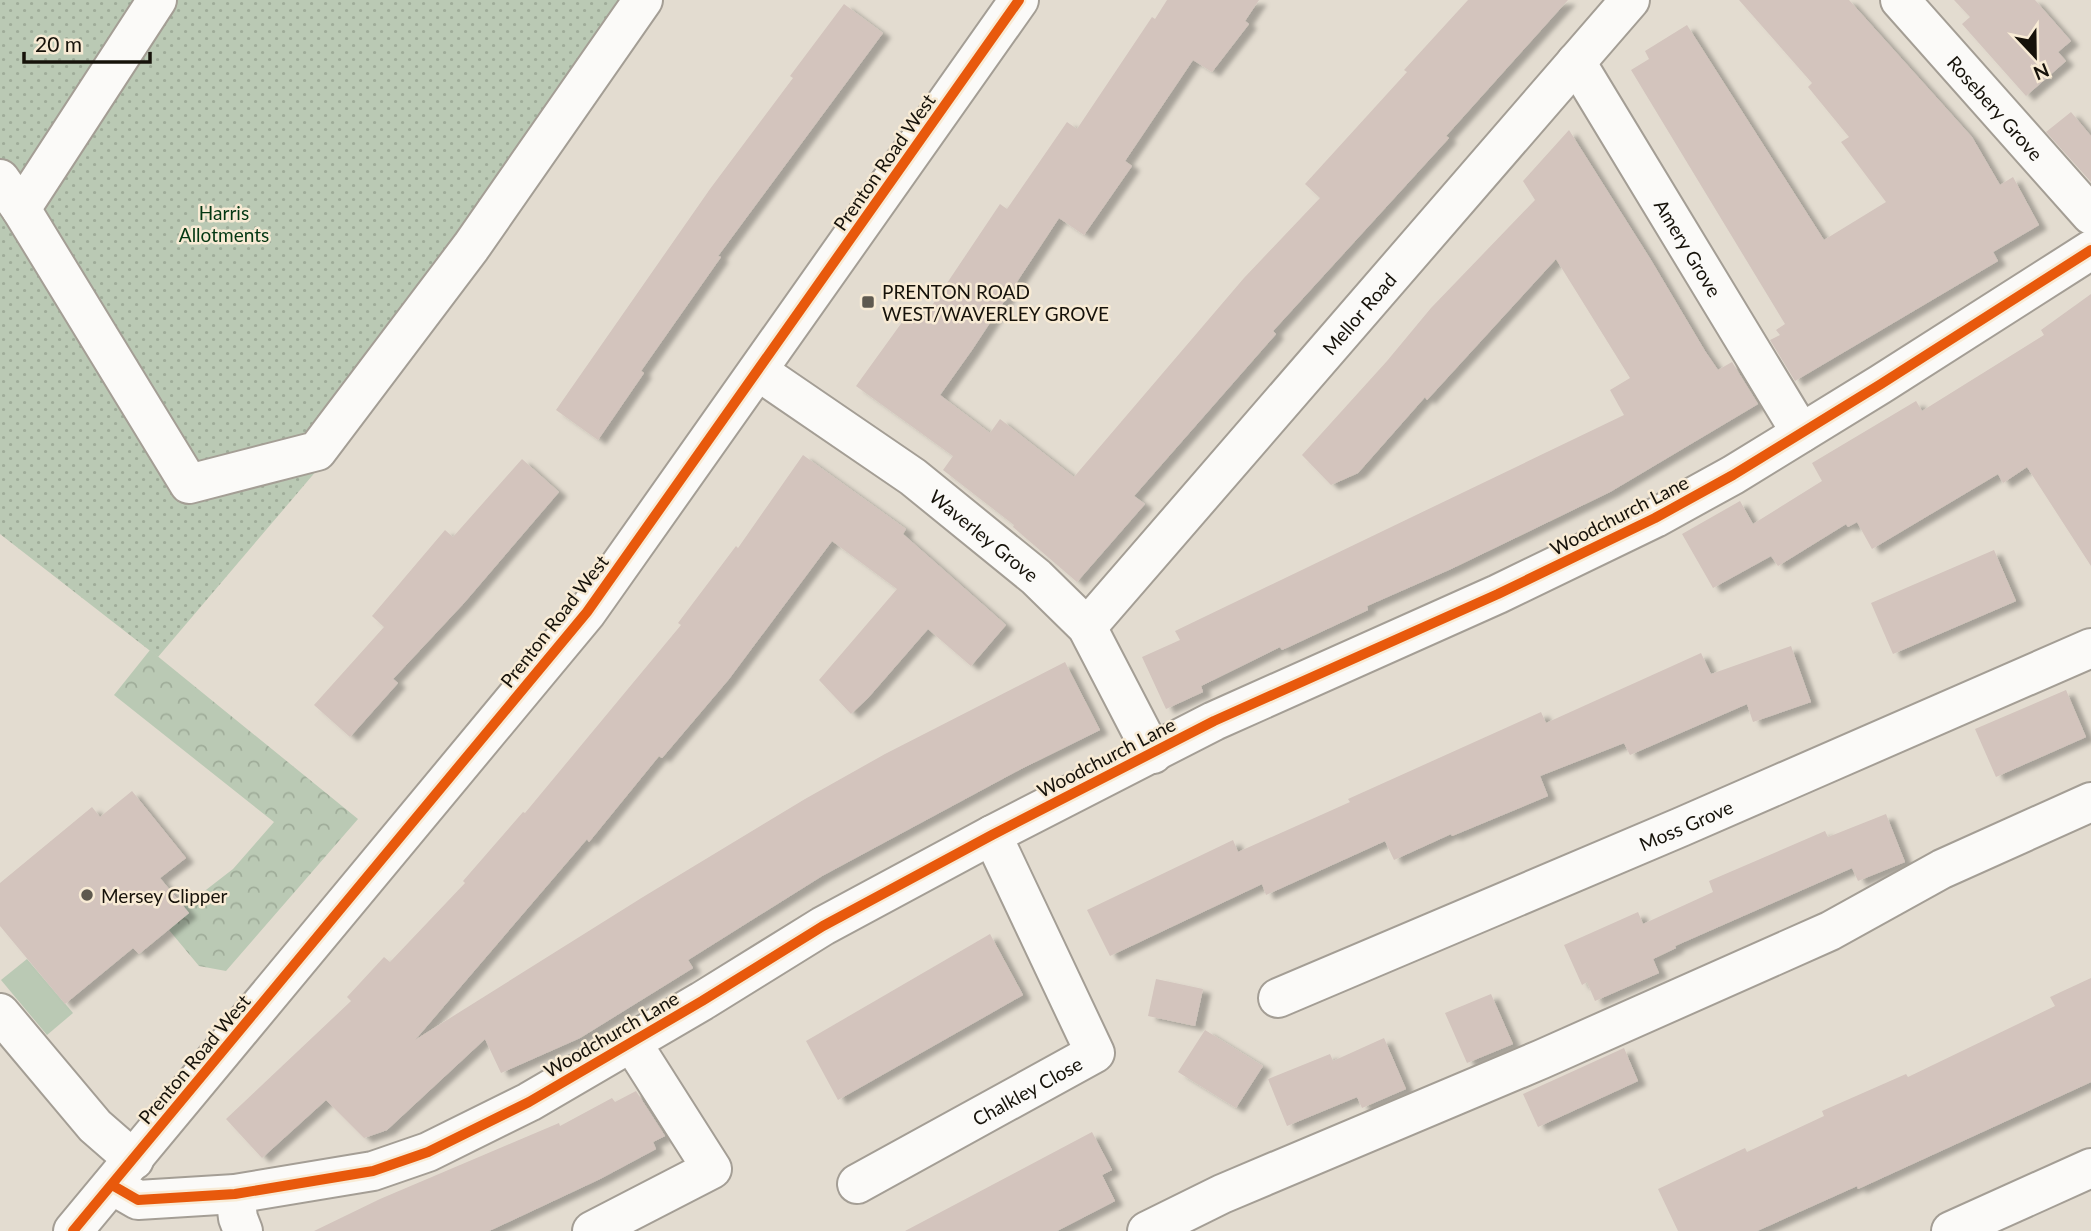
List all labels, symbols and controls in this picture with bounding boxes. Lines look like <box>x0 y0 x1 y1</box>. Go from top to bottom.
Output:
scale bar <box>24 21 150 65</box>
north arrow <box>2000 21 2070 91</box>
text: 20 m <box>35 31 82 56</box>
street label: Rosebery Grove <box>1943 50 2048 165</box>
text: N <box>2030 59 2053 86</box>
street label: Prenton Road West <box>828 89 940 235</box>
street label: Amery Grove <box>1650 195 1727 301</box>
park label: Harris Allotments <box>179 201 269 246</box>
street label: Mellor Road <box>1317 268 1400 359</box>
place label: PRENTON ROAD WEST/WAVERLEY GROVE <box>882 280 1109 325</box>
marker: PRENTON ROAD WEST/WAVERLEY GROVE <box>860 294 876 310</box>
street label: Woodchurch Lane <box>1546 470 1692 560</box>
street label: Waverley Grove <box>926 484 1044 586</box>
street label: Prenton Road West <box>495 550 613 692</box>
street label: Woodchurch Lane <box>1033 712 1179 802</box>
street label: Moss Grove <box>1635 794 1736 855</box>
place label: Mersey Clipper <box>101 884 228 907</box>
marker: Mersey Clipper <box>79 887 95 903</box>
street label: Woodchurch Lane <box>539 986 683 1082</box>
street label: Prenton Road West <box>133 990 255 1128</box>
street label: Chalkley Close <box>968 1051 1086 1130</box>

